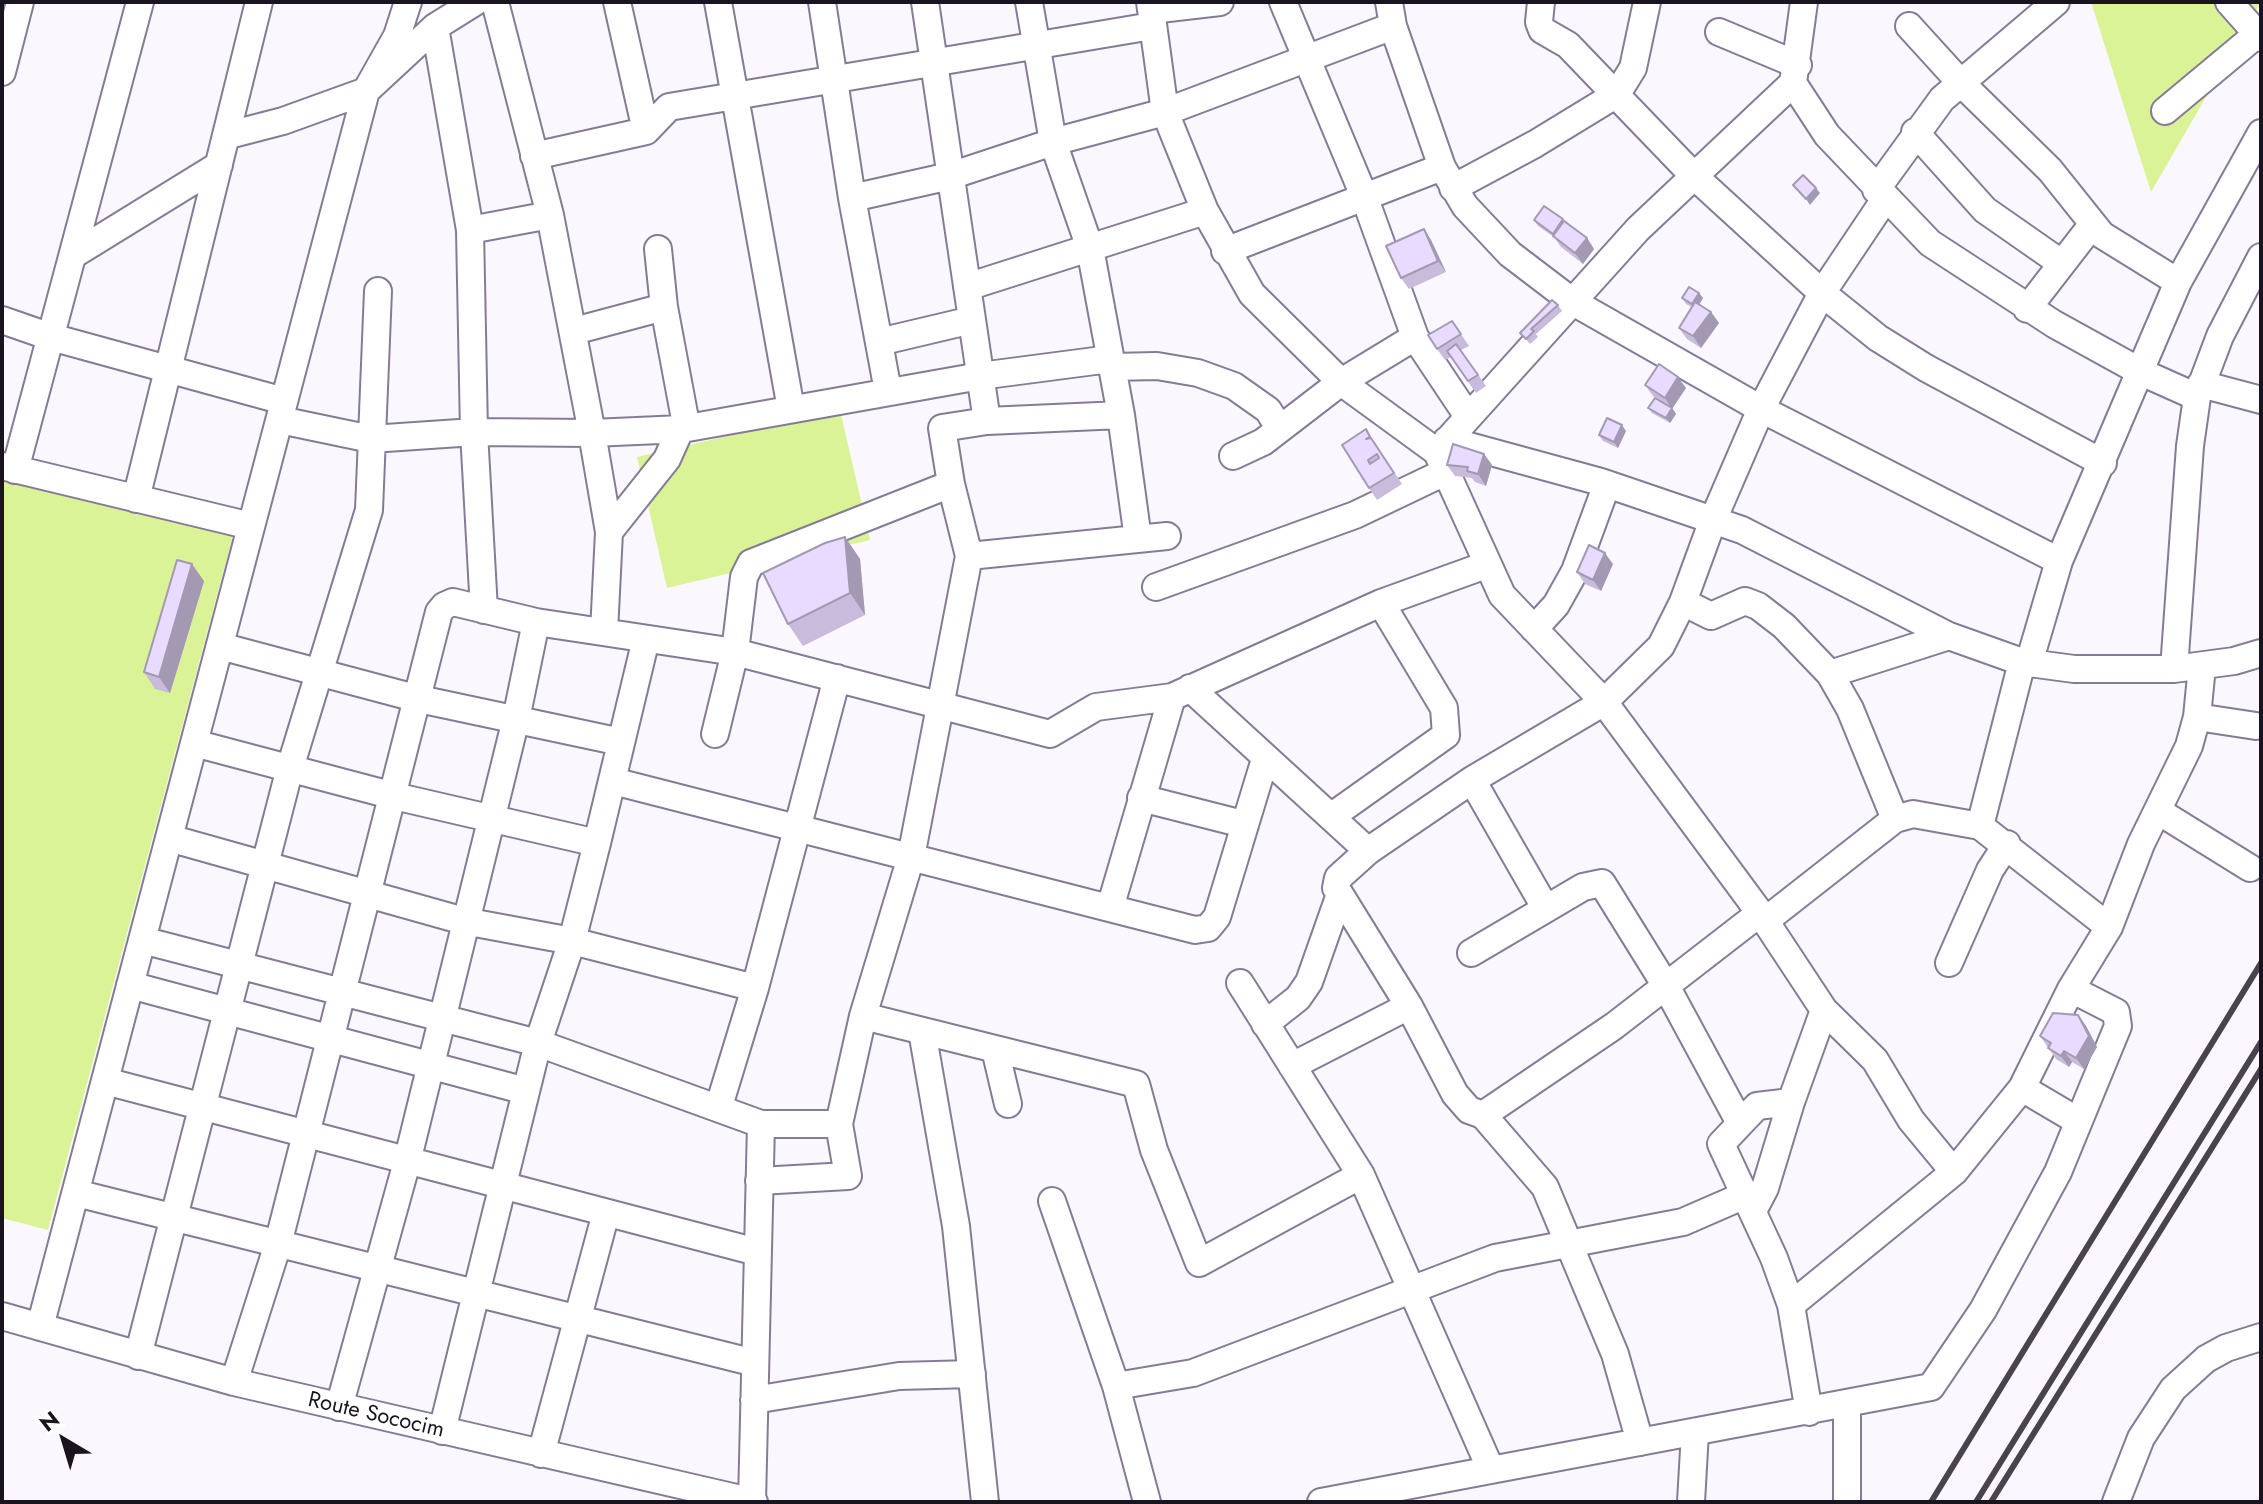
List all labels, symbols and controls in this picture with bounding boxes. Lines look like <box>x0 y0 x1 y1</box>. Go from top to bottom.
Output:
street label: Route Sococim <box>305 1387 447 1445</box>
north arrow <box>24 1400 104 1480</box>
text: N <box>32 1403 66 1439</box>

